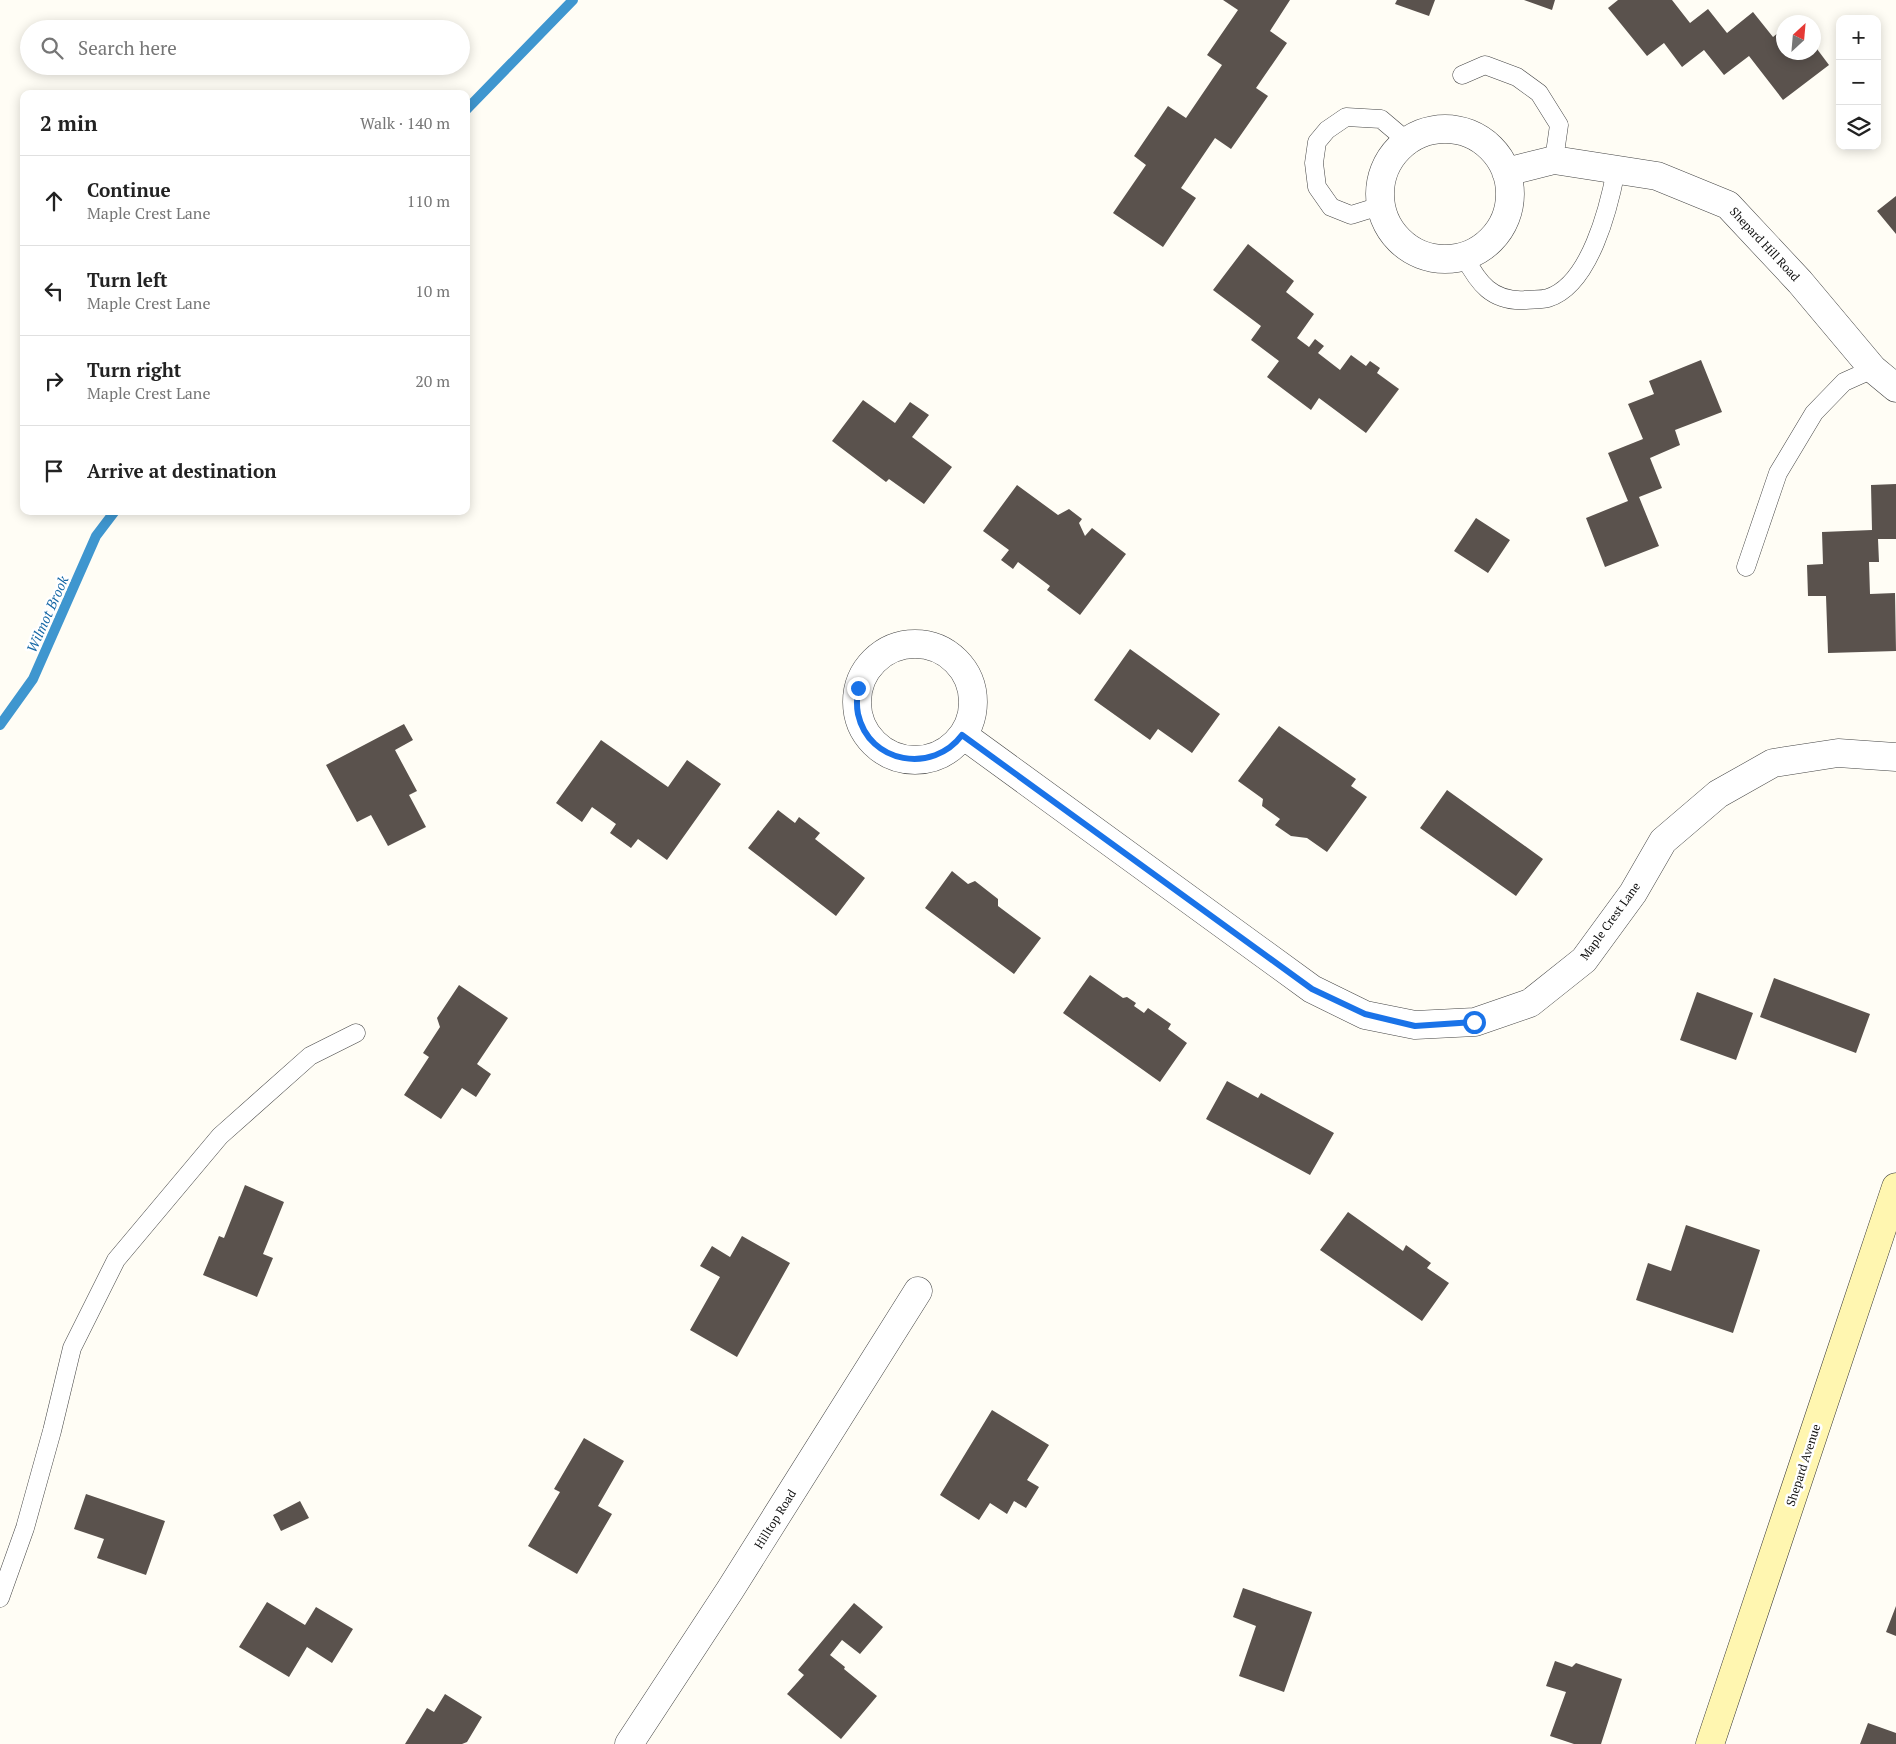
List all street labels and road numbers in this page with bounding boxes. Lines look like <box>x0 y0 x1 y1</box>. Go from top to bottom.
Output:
street label: Shepard Hill Road <box>1727 204 1803 284</box>
street label: Maple Crest Lane <box>1577 879 1643 963</box>
street label: Shepard Avenue <box>1783 1422 1823 1508</box>
street label: Hilltop Road <box>751 1486 799 1551</box>

